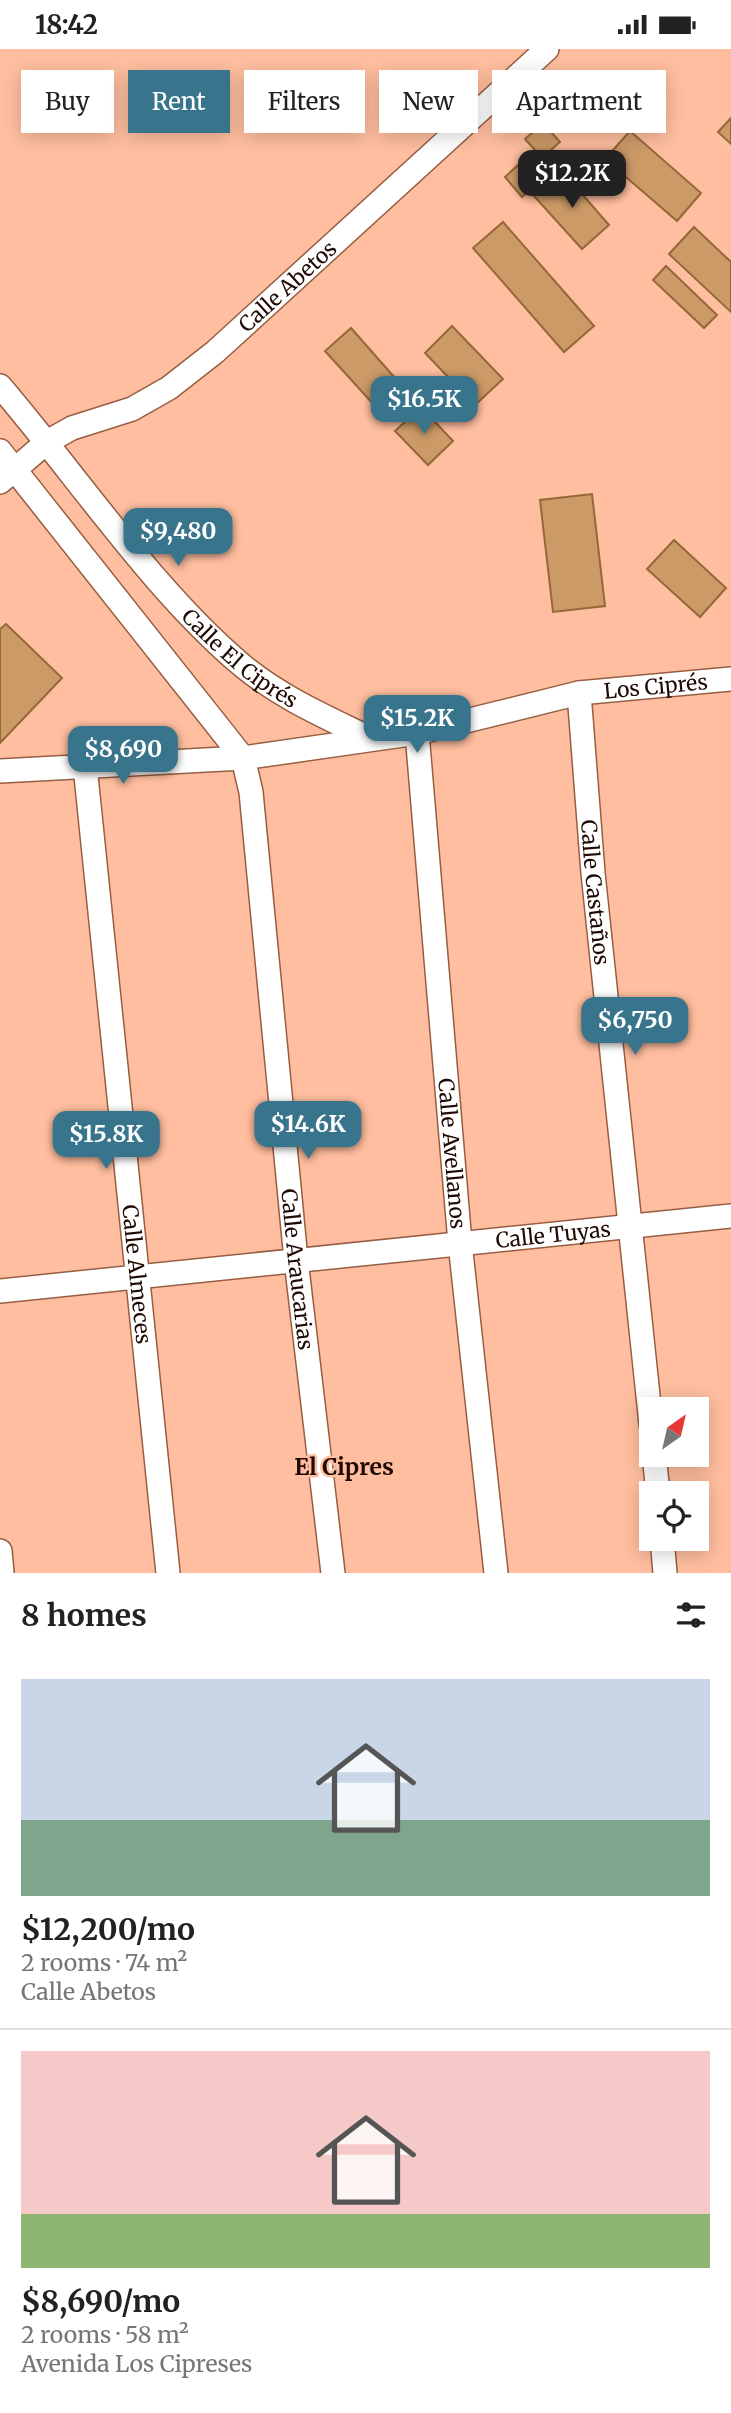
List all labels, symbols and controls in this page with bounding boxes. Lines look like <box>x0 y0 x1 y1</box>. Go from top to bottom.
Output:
text: 18:42 <box>35 8 98 41</box>
chip: Buy <box>21 70 114 133</box>
chip: Rent <box>128 70 230 133</box>
chip: Filters <box>244 70 365 133</box>
chip: New <box>379 70 478 133</box>
chip: Apartment <box>492 70 666 133</box>
pin: $12.2K <box>515 151 629 210</box>
text: $12.2K <box>534 158 610 187</box>
street label: Calle Abetos <box>233 235 342 338</box>
pin: $16.5K <box>367 377 481 436</box>
text: $16.5K <box>387 384 461 413</box>
pin: $9,480 <box>121 509 235 568</box>
text: $9,480 <box>139 516 217 545</box>
street label: Calle El Ciprés <box>176 603 303 713</box>
street label: Los Ciprés <box>603 668 709 704</box>
pin: $15.2K <box>360 695 474 755</box>
text: $15.2K <box>380 703 454 732</box>
pin: $8,690 <box>66 727 180 786</box>
text: $8,690 <box>84 734 162 763</box>
street label: Calle Castaños <box>575 819 616 966</box>
pin: $6,750 <box>578 997 692 1057</box>
text: $6,750 <box>597 1005 673 1034</box>
street label: Calle Avellanos <box>433 1077 472 1230</box>
pin: $14.6K <box>251 1101 365 1161</box>
text: $14.6K <box>270 1109 346 1138</box>
pin: $15.8K <box>49 1111 163 1171</box>
text: $15.8K <box>69 1119 143 1148</box>
street label: Calle Araucarias <box>276 1187 320 1351</box>
street label: Calle Almeces <box>117 1203 158 1345</box>
street label: Calle Tuyas <box>494 1215 612 1254</box>
north arrow <box>639 1397 709 1467</box>
map controls <box>639 1397 709 1551</box>
district label: El Cipres <box>294 1452 394 1481</box>
button: locate <box>639 1481 709 1551</box>
text: 8 homes <box>21 1596 147 1634</box>
icon: filters <box>672 1596 710 1634</box>
icon: home <box>303 1725 429 1851</box>
text: $12,200/mo <box>21 1910 195 1948</box>
text: 2 rooms · 74 m² <box>21 1948 187 1977</box>
text: Calle Abetos <box>21 1977 156 2006</box>
icon: home <box>303 2097 429 2223</box>
text: $8,690/mo <box>21 2282 180 2320</box>
text: 2 rooms · 58 m² <box>21 2320 189 2349</box>
text: Avenida Los Cipreses <box>21 2349 252 2378</box>

